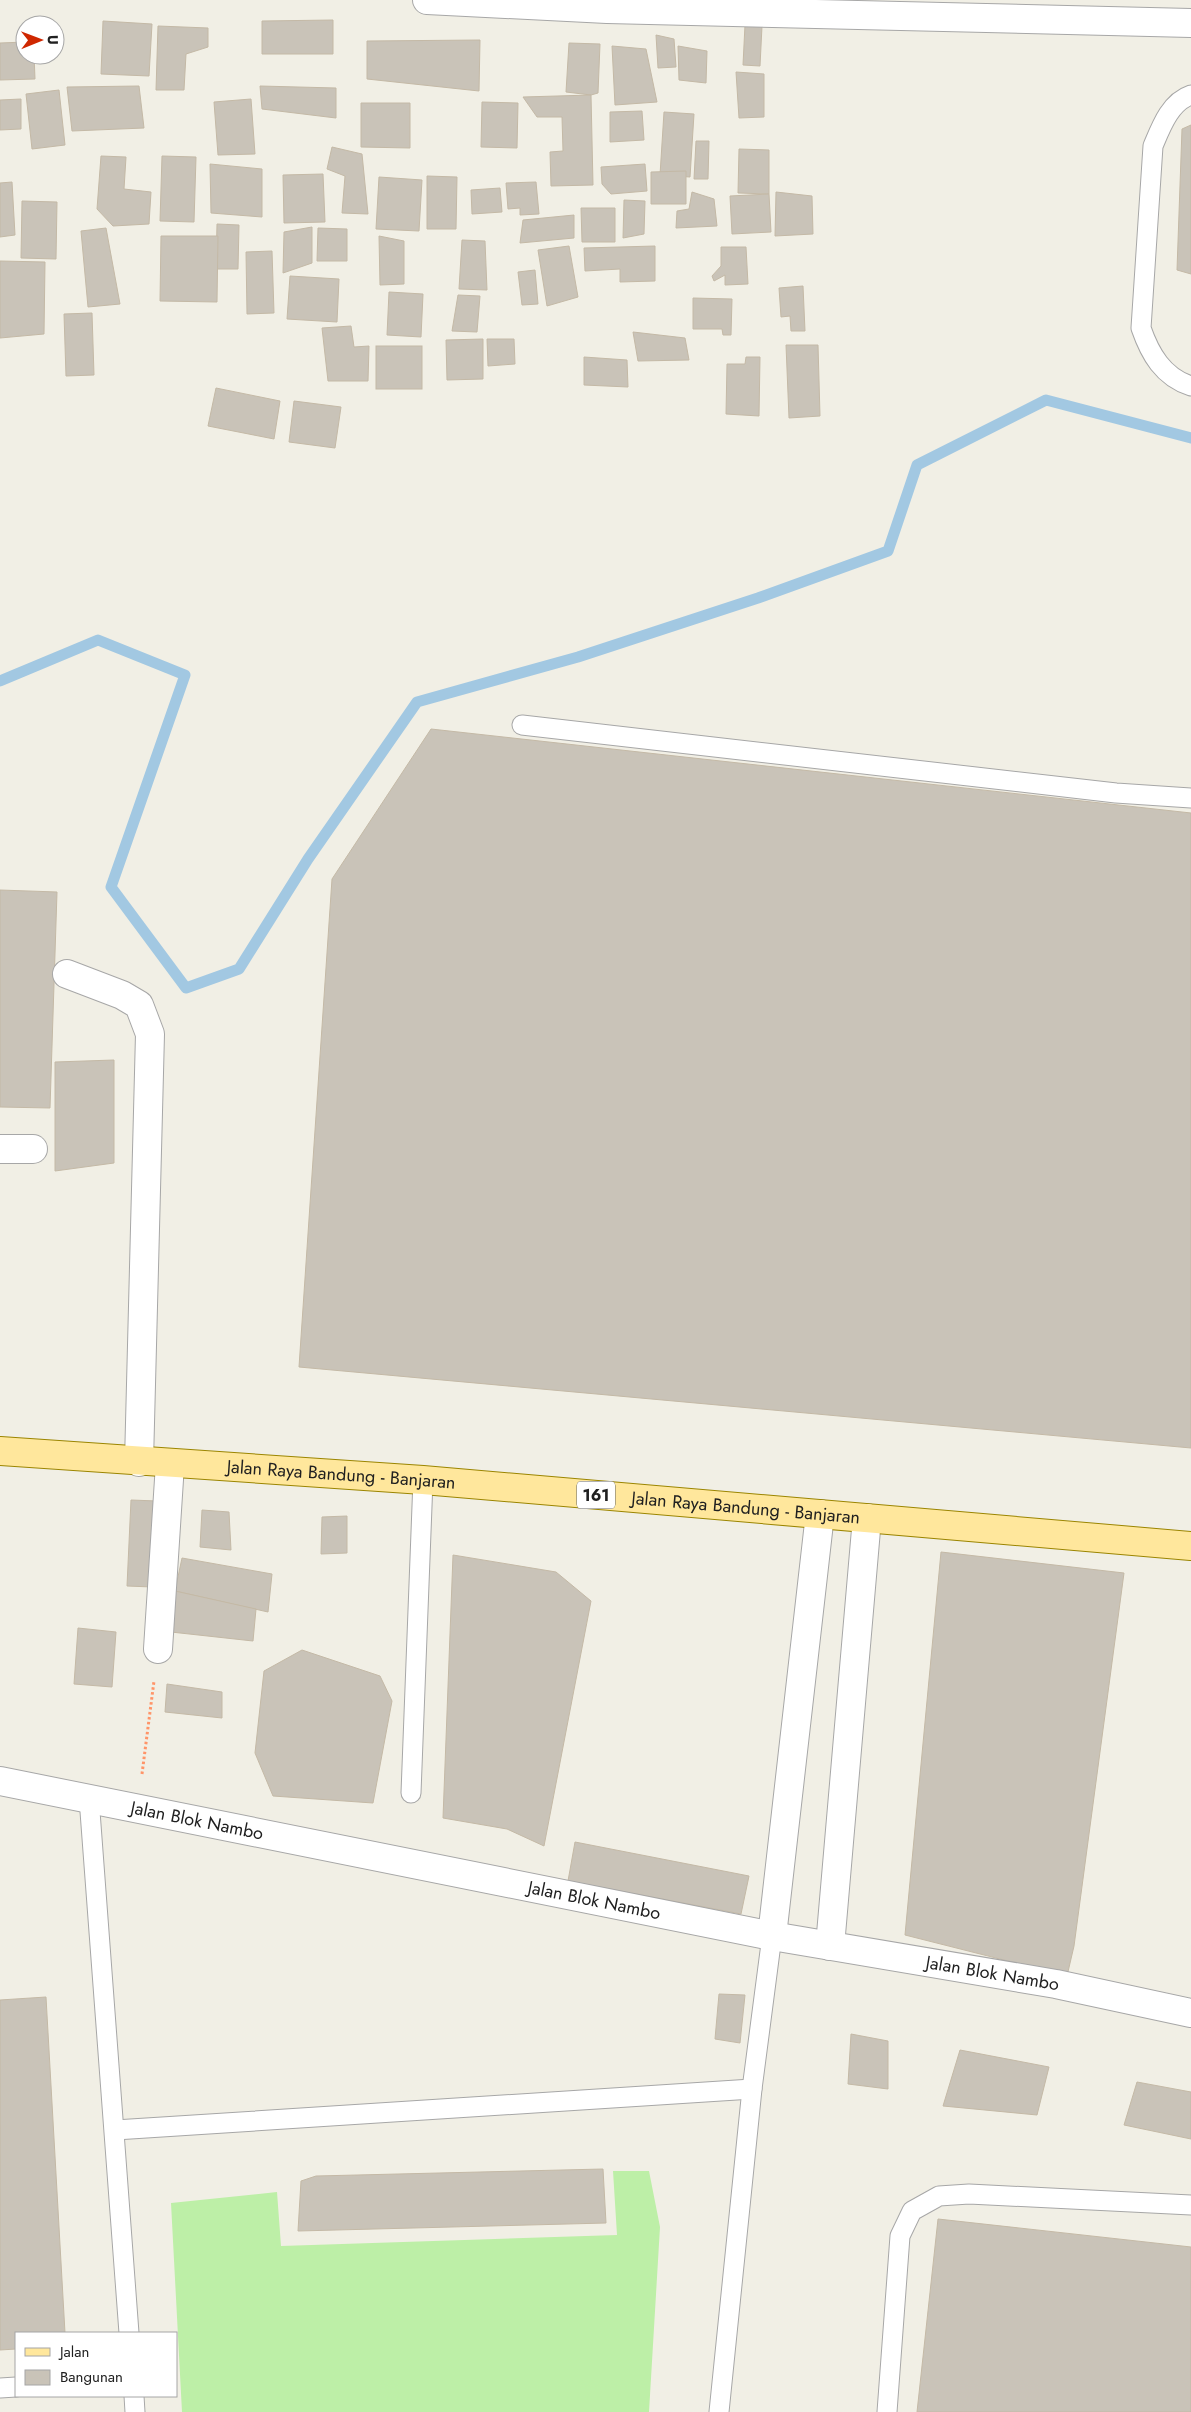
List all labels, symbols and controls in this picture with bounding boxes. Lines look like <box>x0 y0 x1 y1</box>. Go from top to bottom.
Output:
north arrow <box>15 15 65 65</box>
text: U <box>43 35 63 45</box>
street label: Jalan Raya Bandung - Banjaran <box>224 1453 457 1496</box>
road number: 161 <box>577 1482 615 1508</box>
street label: Jalan Raya Bandung - Banjaran <box>629 1485 861 1531</box>
street label: Jalan Blok Nambo <box>126 1794 266 1847</box>
street label: Jalan Blok Nambo <box>524 1874 663 1926</box>
street label: Jalan Blok Nambo <box>922 1949 1061 1997</box>
legend <box>15 2332 178 2397</box>
text: Jalan <box>58 2341 89 2363</box>
text: Bangunan <box>60 2366 123 2388</box>

